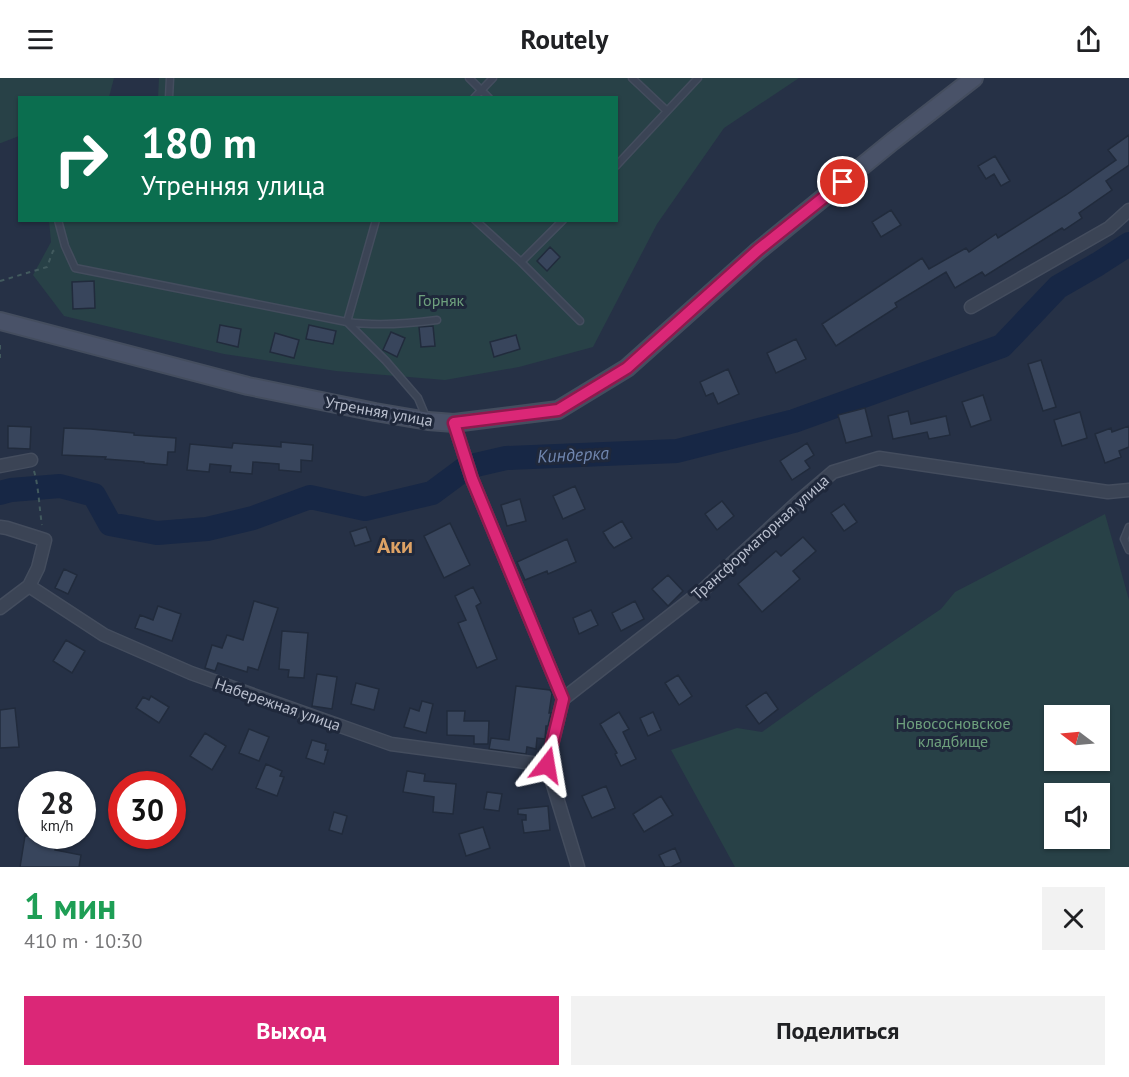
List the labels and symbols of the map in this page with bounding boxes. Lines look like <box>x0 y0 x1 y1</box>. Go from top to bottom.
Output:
pin <box>817 156 868 207</box>
park label: Горняк <box>418 290 465 310</box>
street label: Утренняя улица <box>323 392 435 430</box>
water label: Киндерка <box>537 441 610 468</box>
street label: Трансформаторная улица <box>687 470 833 604</box>
district label: Аки <box>377 531 413 559</box>
street label: Набережная улица <box>212 673 344 735</box>
north arrow <box>1044 705 1110 771</box>
park label: Новососновское кладбище <box>895 713 1011 751</box>
position arrow <box>515 733 579 797</box>
speed limit sign: 30 <box>108 771 186 849</box>

